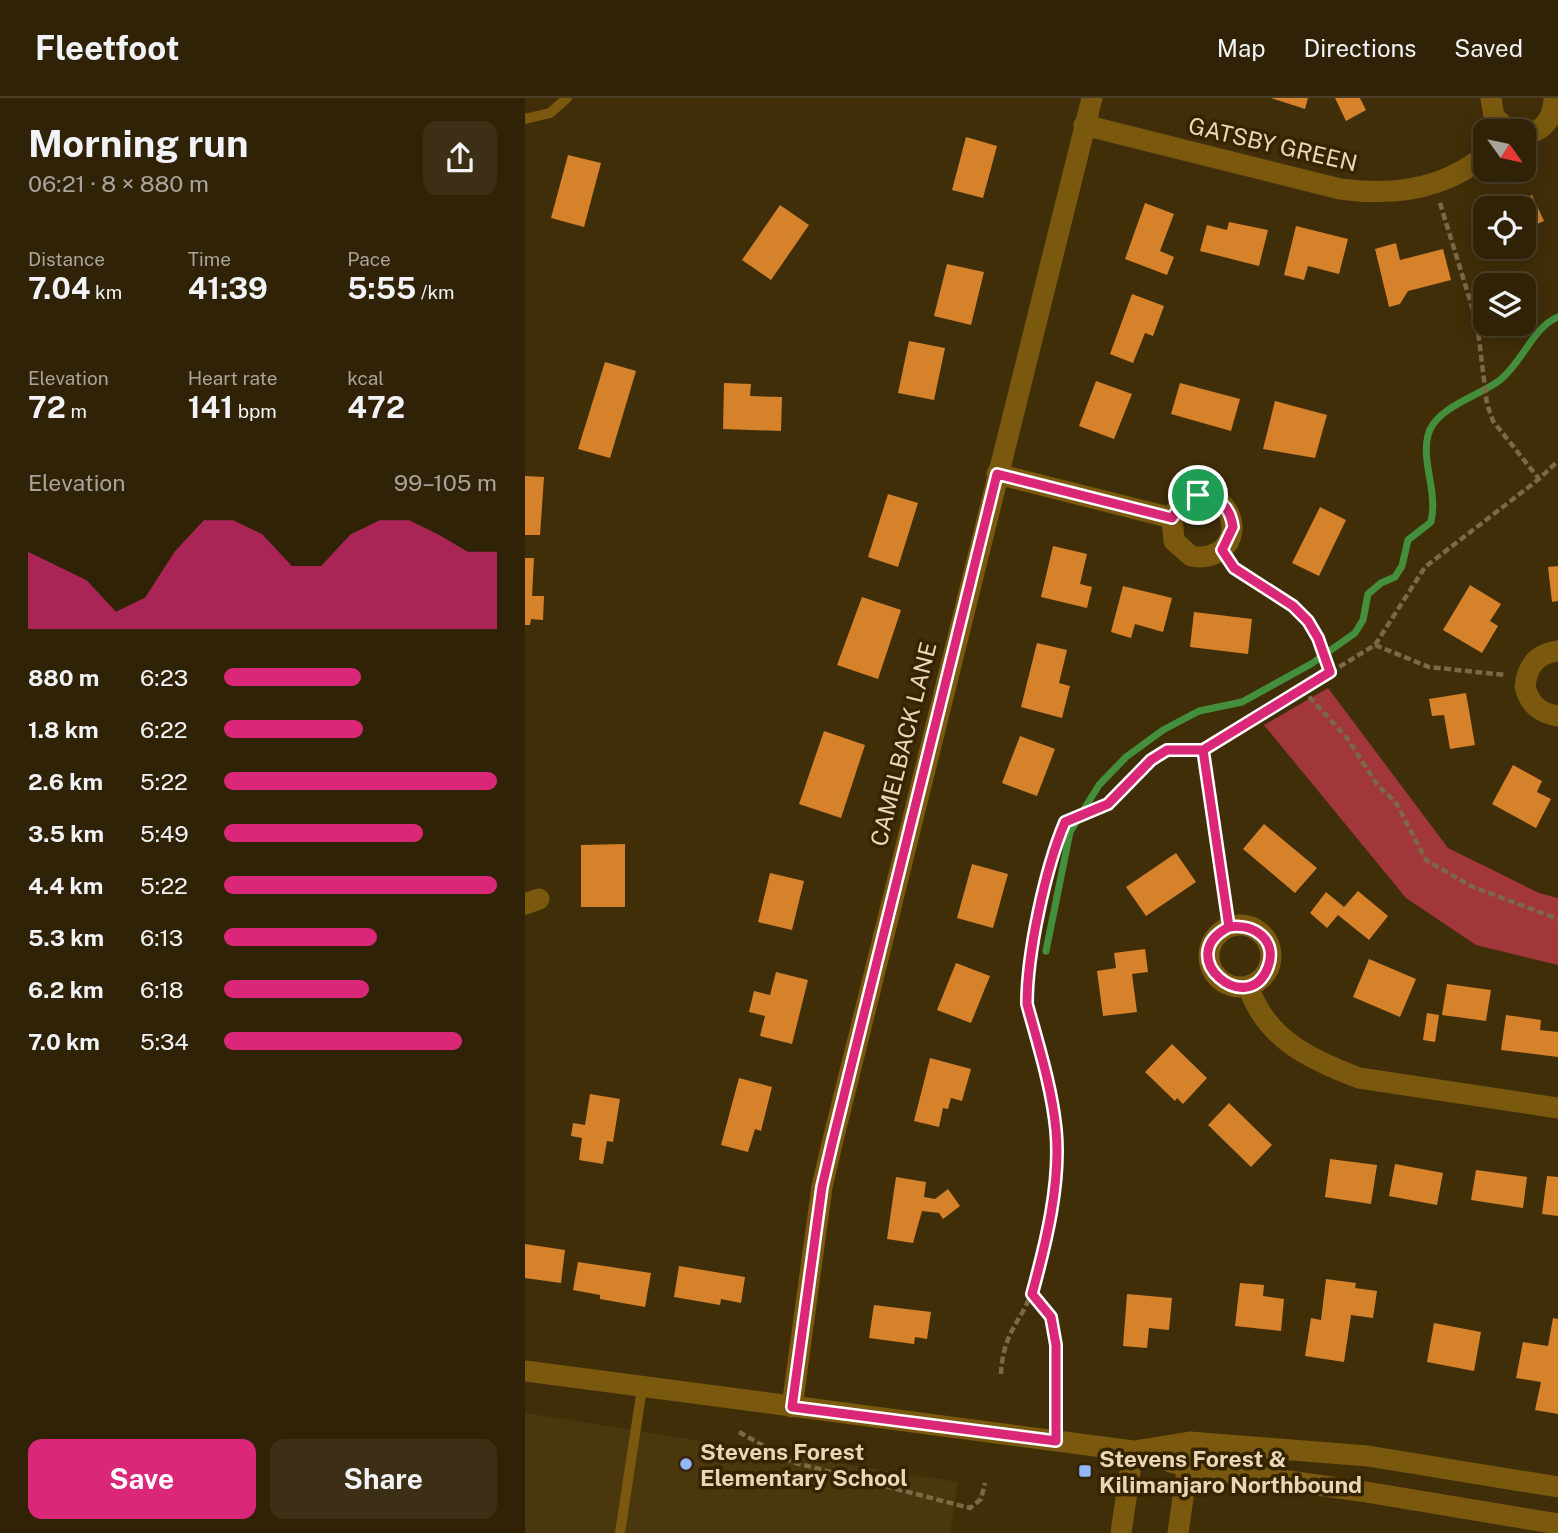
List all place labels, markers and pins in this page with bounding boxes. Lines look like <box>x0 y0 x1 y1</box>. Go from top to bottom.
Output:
pin <box>1168 465 1228 525</box>
place label: Stevens Forest Elementary School <box>700 1438 908 1491</box>
place label: Stevens Forest & Kilimanjaro Northbound <box>1099 1445 1362 1498</box>
marker: Stevens Forest Elementary School <box>678 1456 694 1472</box>
marker: Stevens Forest & Kilimanjaro Northbound <box>1077 1463 1093 1479</box>

